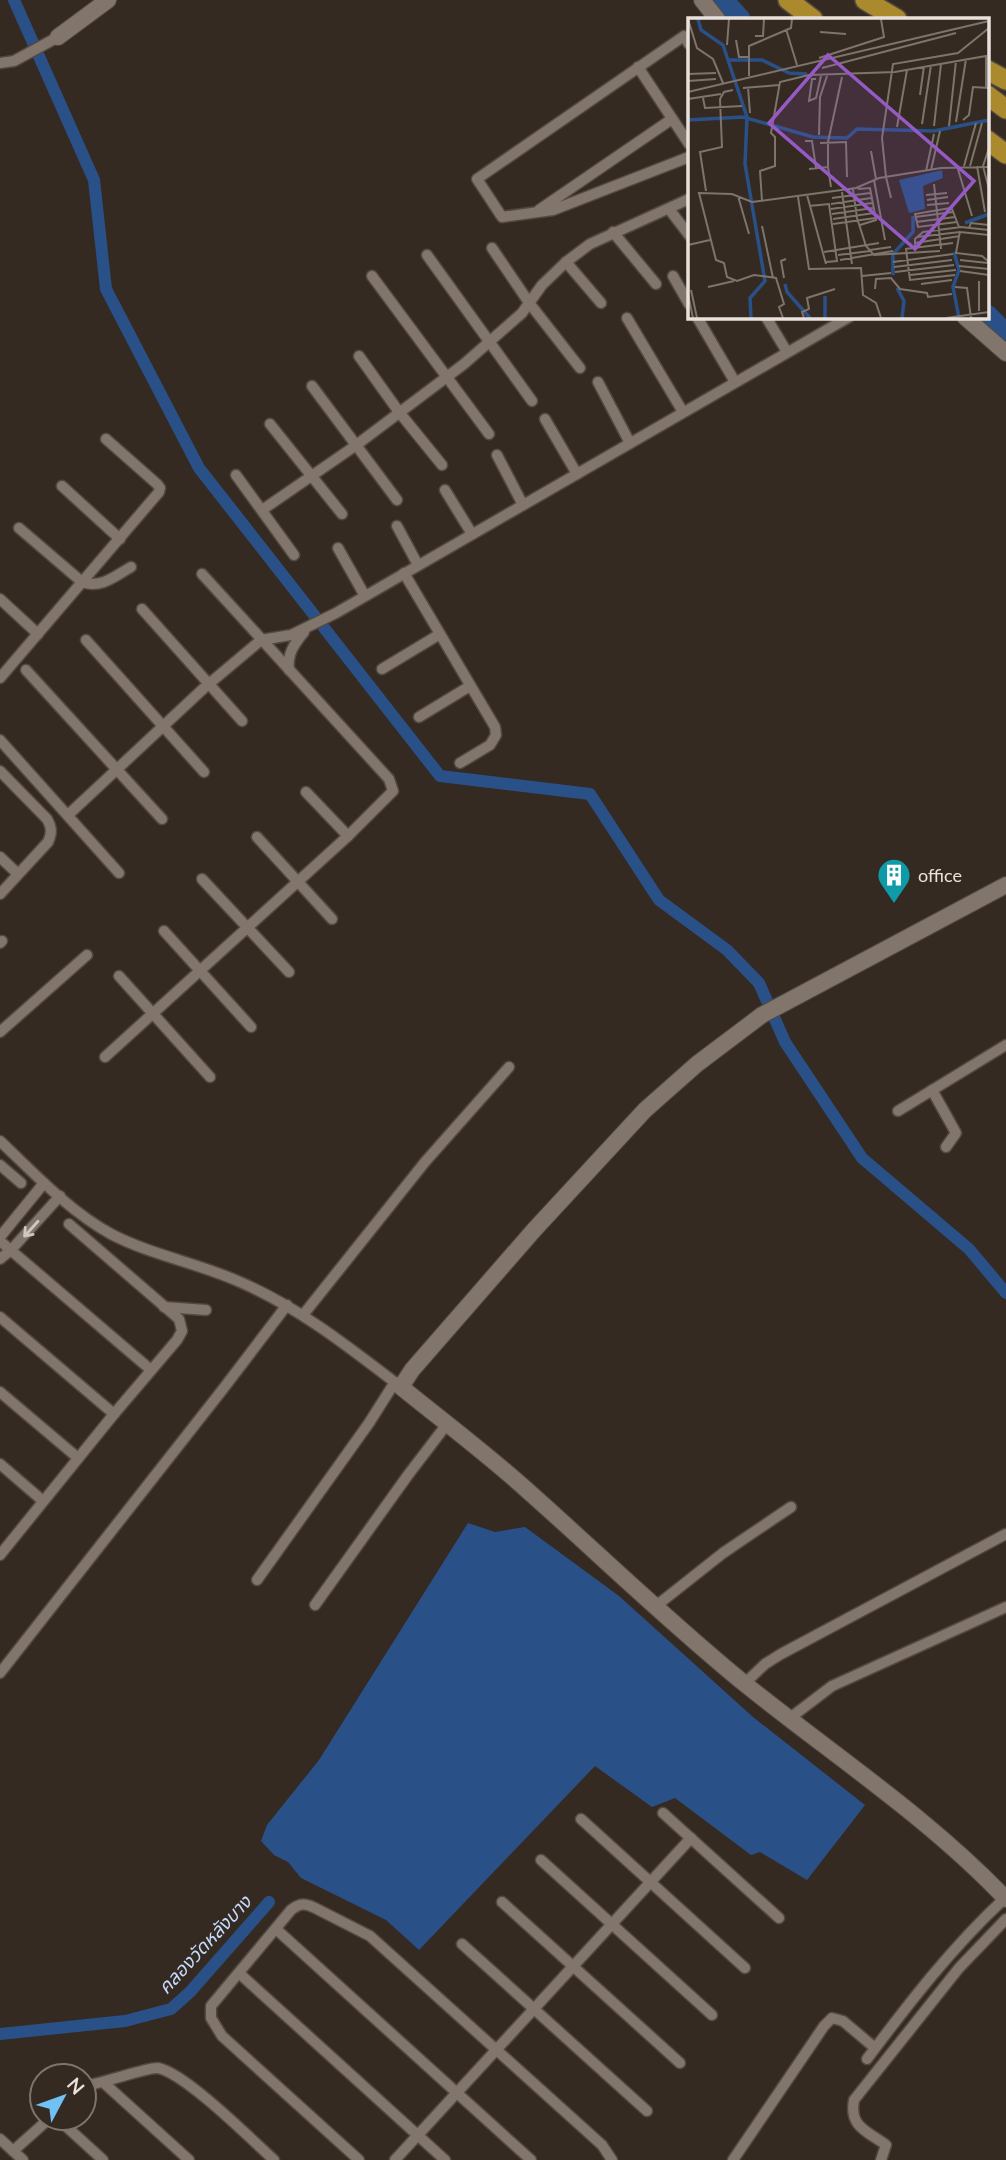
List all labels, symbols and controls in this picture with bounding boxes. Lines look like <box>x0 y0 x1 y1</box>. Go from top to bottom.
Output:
inset map <box>688 18 988 318</box>
building icon: office <box>875 856 913 905</box>
place label: office <box>918 864 962 886</box>
one-way arrow <box>23 1219 39 1237</box>
water label: คลองวัดหลังบาง <box>153 1889 256 1998</box>
north arrow <box>28 2062 98 2132</box>
text: N <box>63 2072 90 2099</box>

